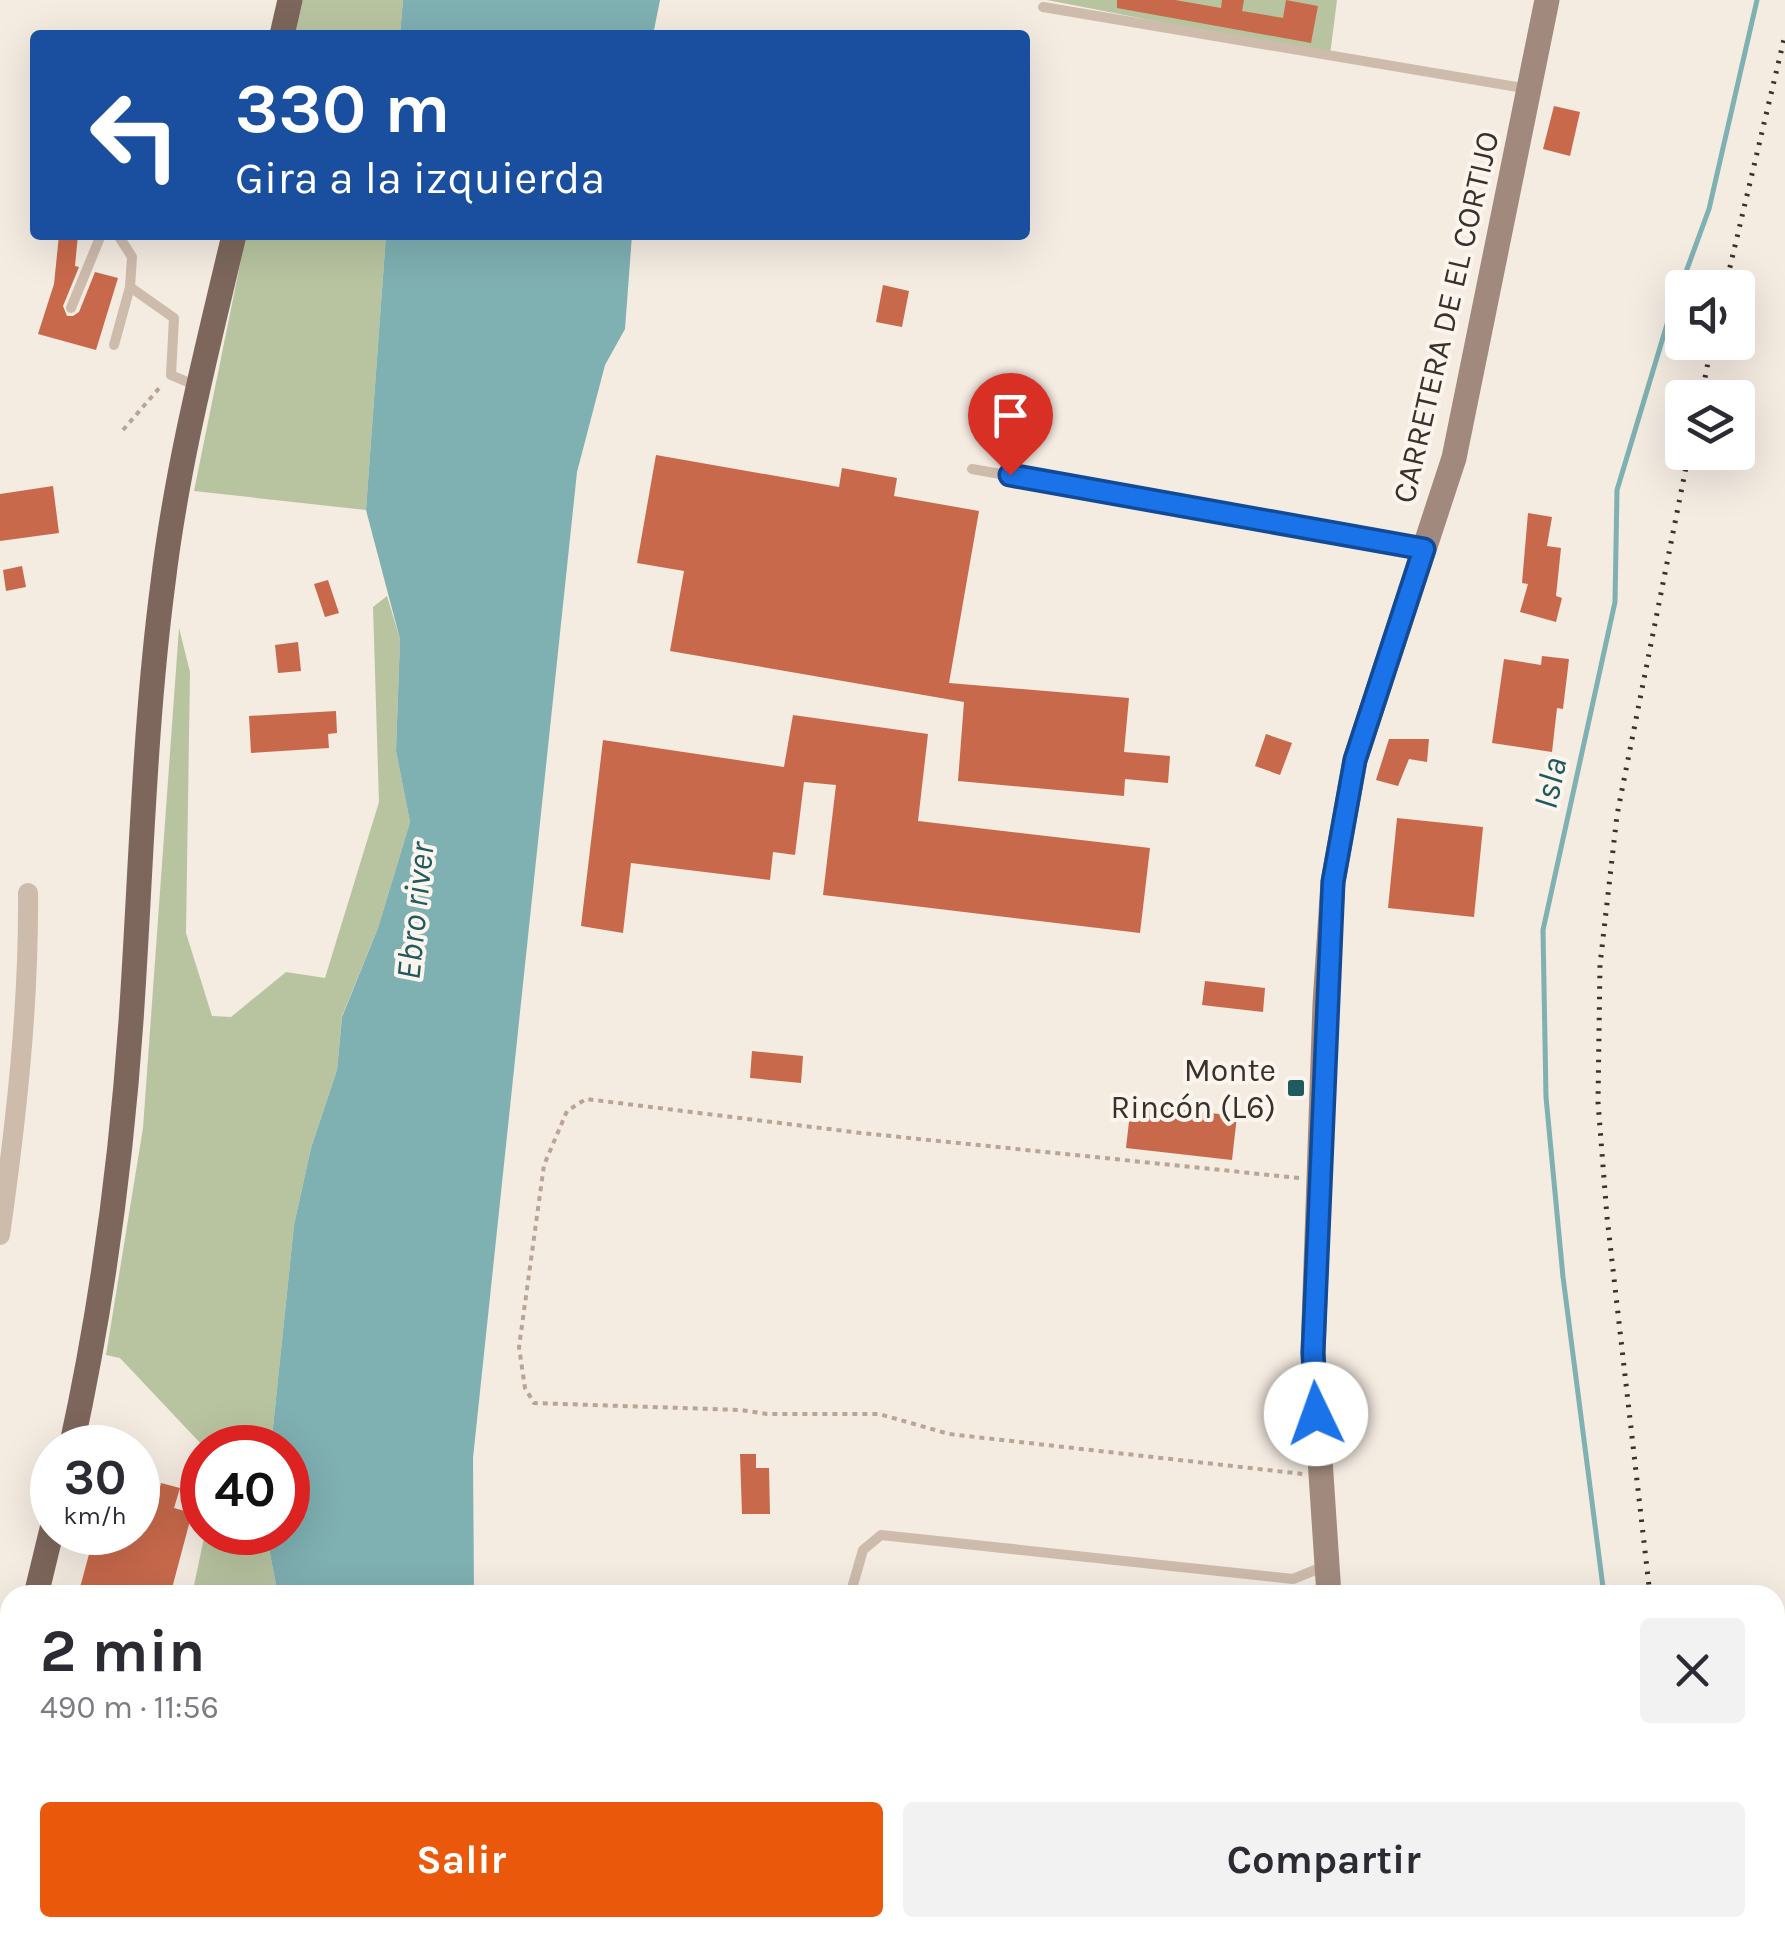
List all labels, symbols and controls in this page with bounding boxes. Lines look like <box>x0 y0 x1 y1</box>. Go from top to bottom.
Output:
text: 330 m <box>235 68 451 150</box>
icon: left <box>70 70 200 200</box>
street label: CARRETERA DE EL CORTIJO <box>1385 127 1507 507</box>
text: Gira a la izquierda <box>235 152 605 204</box>
map controls <box>1665 270 1755 470</box>
button: sound <box>1665 270 1755 360</box>
pin <box>968 373 1053 476</box>
button: layers <box>1665 380 1755 470</box>
icon: arrive <box>983 388 1038 443</box>
water label: Isla <box>1525 753 1575 813</box>
water label: Ebro river <box>387 839 443 982</box>
place label: Monte Rincón (L6) <box>1111 1052 1276 1126</box>
marker: Monte Rincón (L6) <box>1285 1077 1307 1099</box>
position arrow <box>1264 1362 1368 1466</box>
speed limit sign: 40 <box>180 1425 310 1555</box>
text: 30 <box>64 1448 126 1507</box>
text: km/h <box>63 1501 127 1530</box>
text: 2 min <box>40 1616 205 1686</box>
button: close <box>1640 1618 1745 1723</box>
text: 490 m · 11:56 <box>40 1689 219 1726</box>
button: Salir <box>40 1802 883 1917</box>
button: Compartir <box>903 1802 1745 1917</box>

